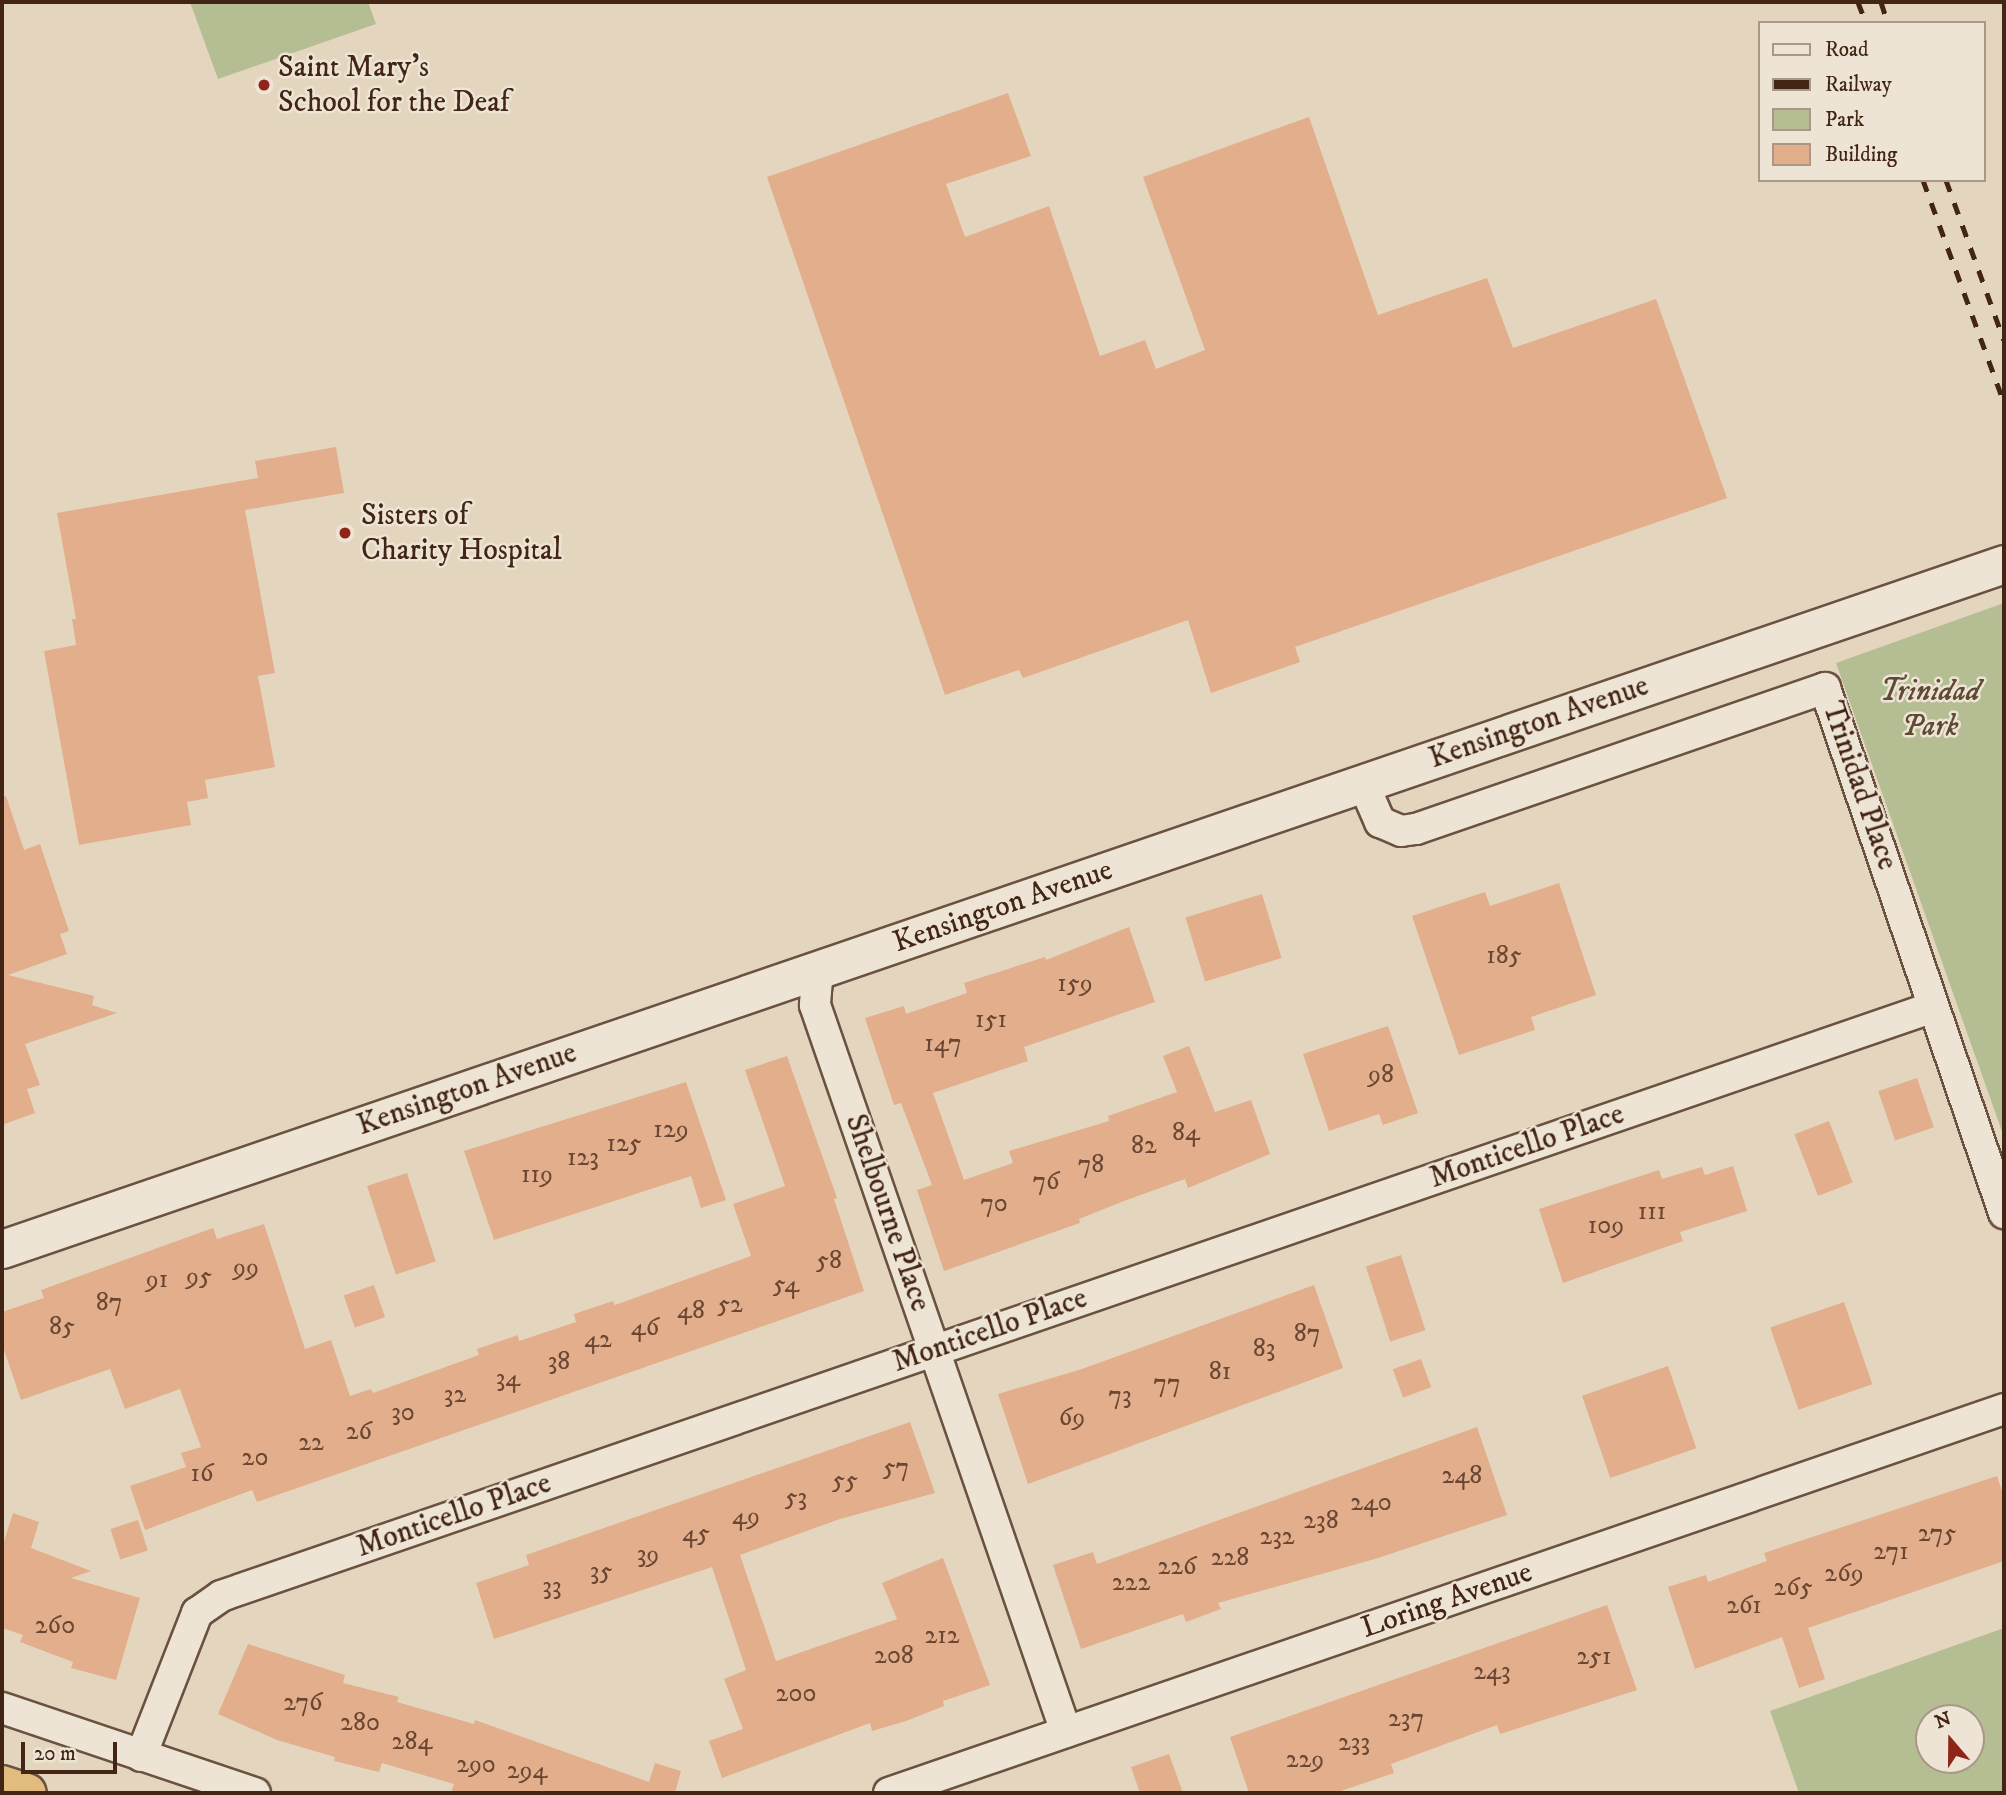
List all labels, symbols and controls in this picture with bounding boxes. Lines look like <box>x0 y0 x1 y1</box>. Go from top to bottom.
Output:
legend <box>1758 21 1985 182</box>
text: Road <box>1825 37 1869 63</box>
place label: Saint Mary's School for the Deaf <box>278 50 509 120</box>
text: Railway <box>1825 72 1892 98</box>
marker: Saint Mary's School for the Deaf <box>256 77 272 93</box>
text: Park <box>1825 107 1864 133</box>
text: Building <box>1825 142 1897 168</box>
place label: Sisters of Charity Hospital <box>361 498 562 568</box>
marker: Sisters of Charity Hospital <box>335 523 355 543</box>
street label: Kensington Avenue <box>1425 669 1653 777</box>
park label: Trinidad Park <box>1880 674 1980 744</box>
street label: Trinidad Place <box>1813 697 1905 875</box>
street label: Kensington Avenue <box>889 853 1117 961</box>
house number: 185 <box>1486 940 1522 972</box>
house number: 159 <box>1057 968 1093 1000</box>
house number: 151 <box>975 1004 1007 1036</box>
house number: 147 <box>924 1028 962 1060</box>
street label: Kensington Avenue <box>353 1036 581 1144</box>
house number: 98 <box>1368 1059 1394 1091</box>
street label: Monticello Place <box>1425 1097 1629 1197</box>
street label: Shelbourne Place <box>836 1110 938 1316</box>
house number: 129 <box>653 1114 689 1146</box>
house number: 84 <box>1172 1117 1200 1149</box>
house number: 125 <box>606 1128 642 1160</box>
house number: 82 <box>1131 1130 1157 1162</box>
house number: 123 <box>567 1142 599 1174</box>
house number: 78 <box>1078 1149 1104 1181</box>
house number: 119 <box>521 1159 553 1191</box>
house number: 76 <box>1032 1166 1060 1198</box>
house number: 70 <box>980 1188 1008 1220</box>
house number: 111 <box>1638 1196 1666 1228</box>
house number: 109 <box>1588 1210 1624 1242</box>
house number: 58 <box>816 1245 842 1277</box>
house number: 99 <box>233 1252 259 1284</box>
house number: 95 <box>186 1261 212 1293</box>
house number: 91 <box>146 1264 168 1296</box>
house number: 54 <box>773 1269 799 1301</box>
street label: Monticello Place <box>888 1281 1092 1381</box>
house number: 87 <box>96 1287 122 1319</box>
house number: 52 <box>717 1289 743 1321</box>
house number: 48 <box>677 1295 705 1327</box>
house number: 85 <box>49 1311 75 1343</box>
house number: 46 <box>631 1312 659 1344</box>
house number: 87 <box>1294 1318 1320 1350</box>
house number: 42 <box>584 1324 612 1356</box>
house number: 83 <box>1253 1333 1275 1365</box>
house number: 38 <box>548 1346 570 1378</box>
house number: 81 <box>1209 1356 1231 1388</box>
house number: 34 <box>496 1363 520 1395</box>
house number: 77 <box>1153 1368 1181 1400</box>
house number: 32 <box>444 1379 466 1411</box>
house number: 73 <box>1108 1380 1132 1412</box>
house number: 30 <box>391 1397 415 1429</box>
house number: 69 <box>1059 1402 1085 1434</box>
house number: 26 <box>346 1416 372 1448</box>
house number: 22 <box>298 1427 324 1459</box>
house number: 20 <box>242 1442 268 1474</box>
house number: 57 <box>883 1452 909 1484</box>
house number: 16 <box>191 1458 213 1490</box>
house number: 248 <box>1442 1460 1482 1492</box>
house number: 55 <box>832 1465 858 1497</box>
street label: Monticello Place <box>352 1466 556 1566</box>
house number: 53 <box>785 1482 807 1514</box>
house number: 240 <box>1350 1487 1392 1519</box>
house number: 49 <box>732 1501 760 1533</box>
house number: 238 <box>1303 1505 1339 1537</box>
house number: 45 <box>682 1518 710 1550</box>
house number: 275 <box>1918 1518 1956 1550</box>
house number: 232 <box>1259 1521 1295 1553</box>
house number: 271 <box>1873 1536 1909 1568</box>
house number: 39 <box>637 1539 659 1571</box>
house number: 228 <box>1211 1542 1249 1574</box>
house number: 226 <box>1157 1551 1197 1583</box>
street label: Loring Avenue <box>1357 1555 1537 1647</box>
house number: 35 <box>590 1556 612 1588</box>
house number: 269 <box>1824 1558 1864 1590</box>
house number: 222 <box>1112 1567 1150 1599</box>
house number: 33 <box>542 1571 562 1603</box>
house number: 265 <box>1773 1572 1813 1604</box>
house number: 261 <box>1726 1590 1762 1622</box>
house number: 260 <box>35 1610 75 1642</box>
house number: 212 <box>924 1620 960 1652</box>
house number: 208 <box>874 1640 914 1672</box>
house number: 251 <box>1576 1641 1612 1673</box>
house number: 243 <box>1473 1656 1511 1688</box>
house number: 200 <box>776 1678 816 1710</box>
house number: 276 <box>283 1687 323 1719</box>
house number: 237 <box>1388 1703 1424 1735</box>
north arrow <box>1915 1704 1985 1774</box>
house number: 280 <box>340 1707 380 1739</box>
text: N <box>1932 1707 1955 1734</box>
house number: 284 <box>392 1726 432 1758</box>
house number: 233 <box>1338 1727 1370 1759</box>
scale bar <box>24 1728 121 1772</box>
text: 20 m <box>34 1741 76 1767</box>
house number: 229 <box>1286 1744 1324 1776</box>
house number: 290 <box>456 1749 496 1781</box>
house number: 294 <box>507 1755 547 1787</box>

